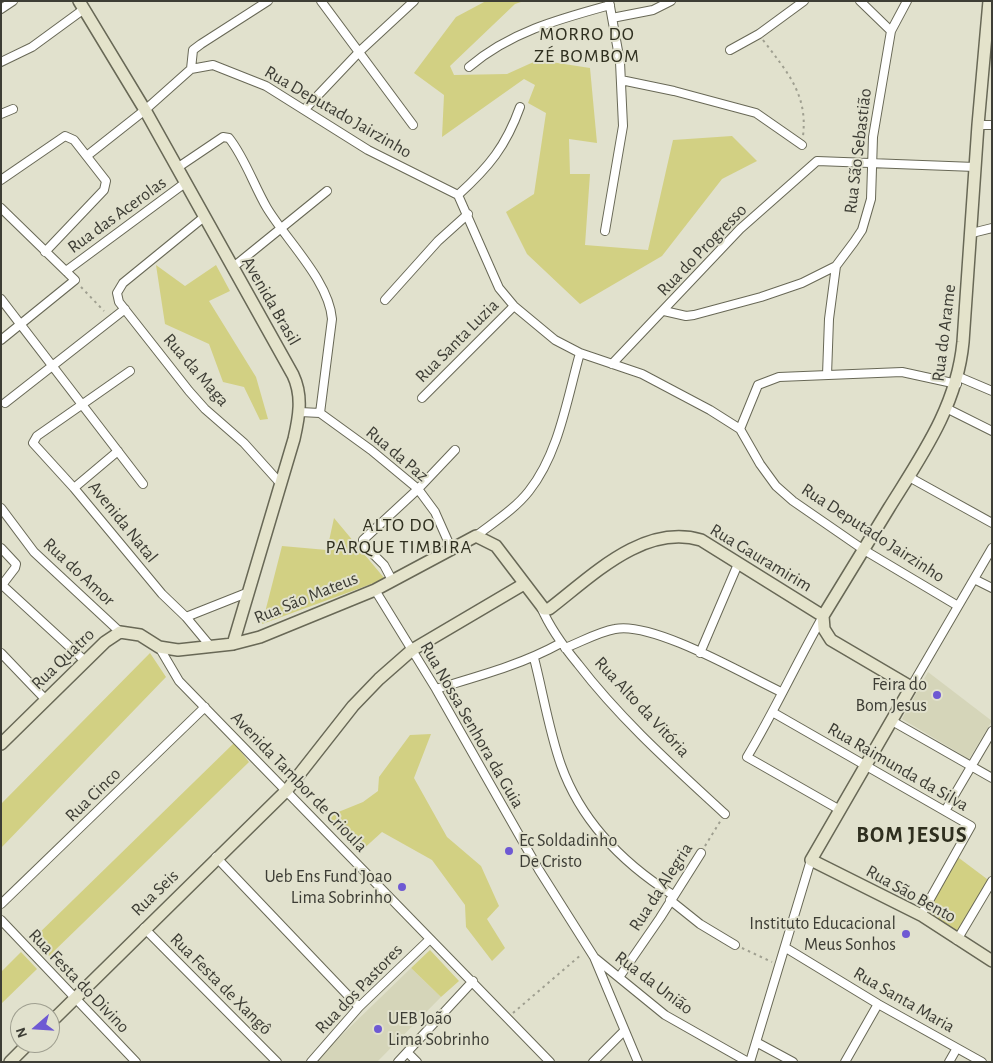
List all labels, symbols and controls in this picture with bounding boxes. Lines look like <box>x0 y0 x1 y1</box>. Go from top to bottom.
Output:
district label: MORRO DO ZÉ BOMBOM <box>533 23 641 67</box>
street label: Rua Deputado Jairzinho <box>261 61 415 163</box>
street label: Rua São Sebastião <box>840 87 876 215</box>
street label: Rua das Acerolas <box>63 172 171 258</box>
street label: Rua do Progresso <box>653 199 751 301</box>
street label: Avenida Brasil <box>237 253 305 349</box>
street label: Rua do Arame <box>927 283 961 383</box>
street label: Rua Santa Luzia <box>411 295 503 387</box>
street label: Rua da Maga <box>158 329 234 411</box>
street label: Rua da Paz <box>361 422 433 486</box>
street label: Avenida Natal <box>84 477 162 567</box>
street label: Rua Deputado Jairzinho <box>797 479 949 587</box>
district label: ALTO DO PARQUE TIMBIRA <box>324 514 474 558</box>
street label: Rua Gauramirim <box>706 519 816 597</box>
street label: Rua do Amor <box>39 533 119 611</box>
street label: Rua São Mateus <box>251 567 361 629</box>
street label: Rua Quatro <box>27 624 99 694</box>
street label: Rua Nossa Senhora da Guia <box>415 638 529 812</box>
street label: Rua Alto da Vitória <box>590 652 694 762</box>
place label: Feira do Bom Jesus <box>855 674 927 716</box>
marker: Feira do Bom Jesus <box>931 689 943 701</box>
street label: Avenida Tambor de Crioula <box>226 707 372 857</box>
street label: Rua Raimunda da Silva <box>824 718 972 816</box>
street label: Rua Cinco <box>61 763 125 827</box>
district label: BOM JESUS <box>855 822 969 848</box>
place label: Ec Soldadinho De Cristo <box>519 830 617 872</box>
street label: Rua da Alegria <box>624 839 698 935</box>
marker: Ec Soldadinho De Cristo <box>503 845 515 857</box>
street label: Rua São Bento <box>862 860 960 928</box>
street label: Rua Seis <box>127 865 183 921</box>
place label: Ueb Ens Fund Joao Lima Sobrinho <box>265 866 392 909</box>
marker: Ueb Ens Fund Joao Lima Sobrinho <box>396 881 408 893</box>
place label: Instituto Educacional Meus Sonhos <box>749 913 896 956</box>
street label: Rua Festa do Divino <box>24 924 134 1038</box>
street label: Rua Festa de Xangô <box>165 928 277 1040</box>
marker: Instituto Educacional Meus Sonhos <box>900 928 912 940</box>
street label: Rua dos Pastores <box>311 940 407 1038</box>
street label: Rua da União <box>611 947 697 1019</box>
street label: Rua Santa Maria <box>850 962 958 1038</box>
north arrow <box>10 1003 60 1053</box>
place label: UEB João Lima Sobrinho <box>388 1008 489 1050</box>
marker: UEB João Lima Sobrinho <box>372 1023 384 1035</box>
text: N <box>14 1026 30 1039</box>

